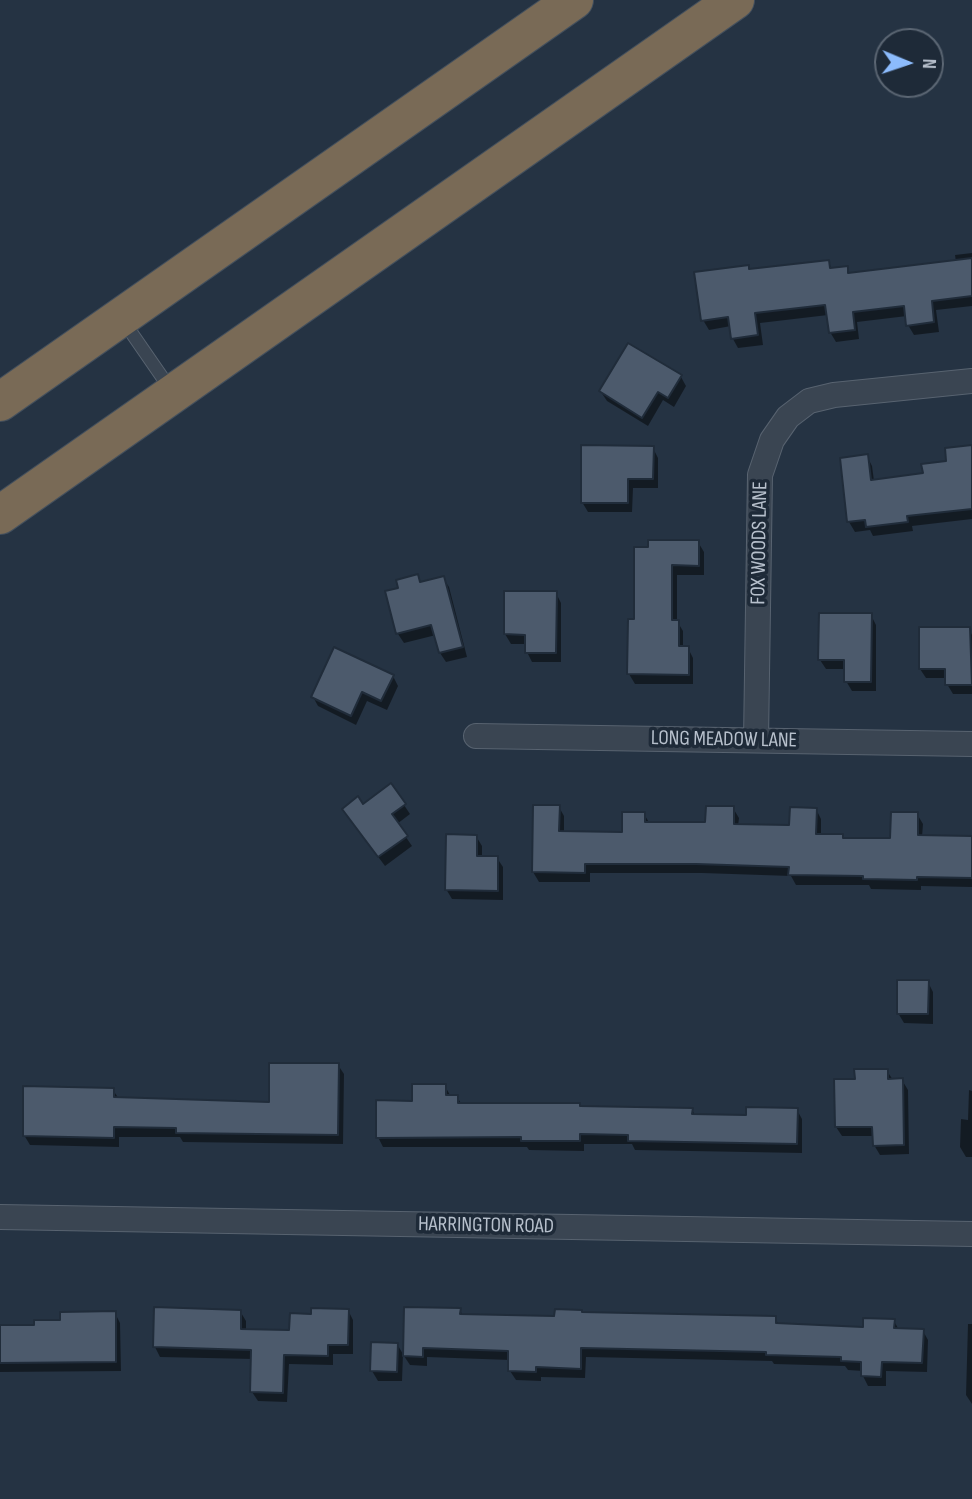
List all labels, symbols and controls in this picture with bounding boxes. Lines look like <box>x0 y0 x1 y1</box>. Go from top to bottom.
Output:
north arrow <box>874 28 944 98</box>
text: N <box>917 58 940 69</box>
street label: FOX WOODS LANE <box>746 481 774 605</box>
street label: LONG MEADOW LANE <box>651 726 797 754</box>
street label: HARRINGTON ROAD <box>418 1212 554 1240</box>

